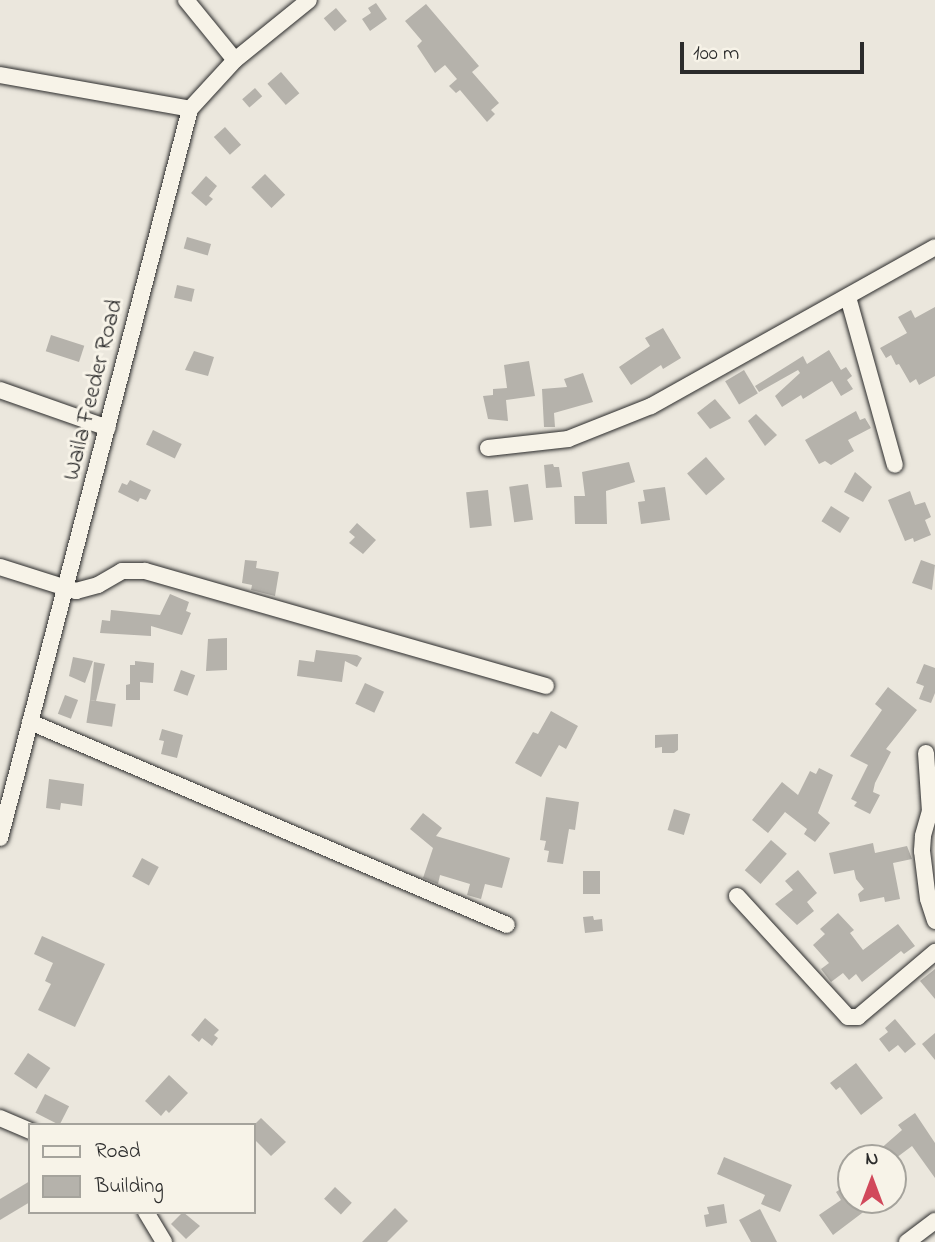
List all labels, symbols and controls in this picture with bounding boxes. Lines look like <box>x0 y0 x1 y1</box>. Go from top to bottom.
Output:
scale bar <box>683 28 867 72</box>
text: 100 m <box>693 39 739 69</box>
street label: Waila Feeder Road <box>58 296 130 484</box>
legend <box>28 1123 256 1214</box>
text: Road <box>95 1137 141 1167</box>
north arrow <box>837 1144 907 1214</box>
text: N <box>866 1146 878 1173</box>
text: Building <box>95 1172 164 1202</box>

